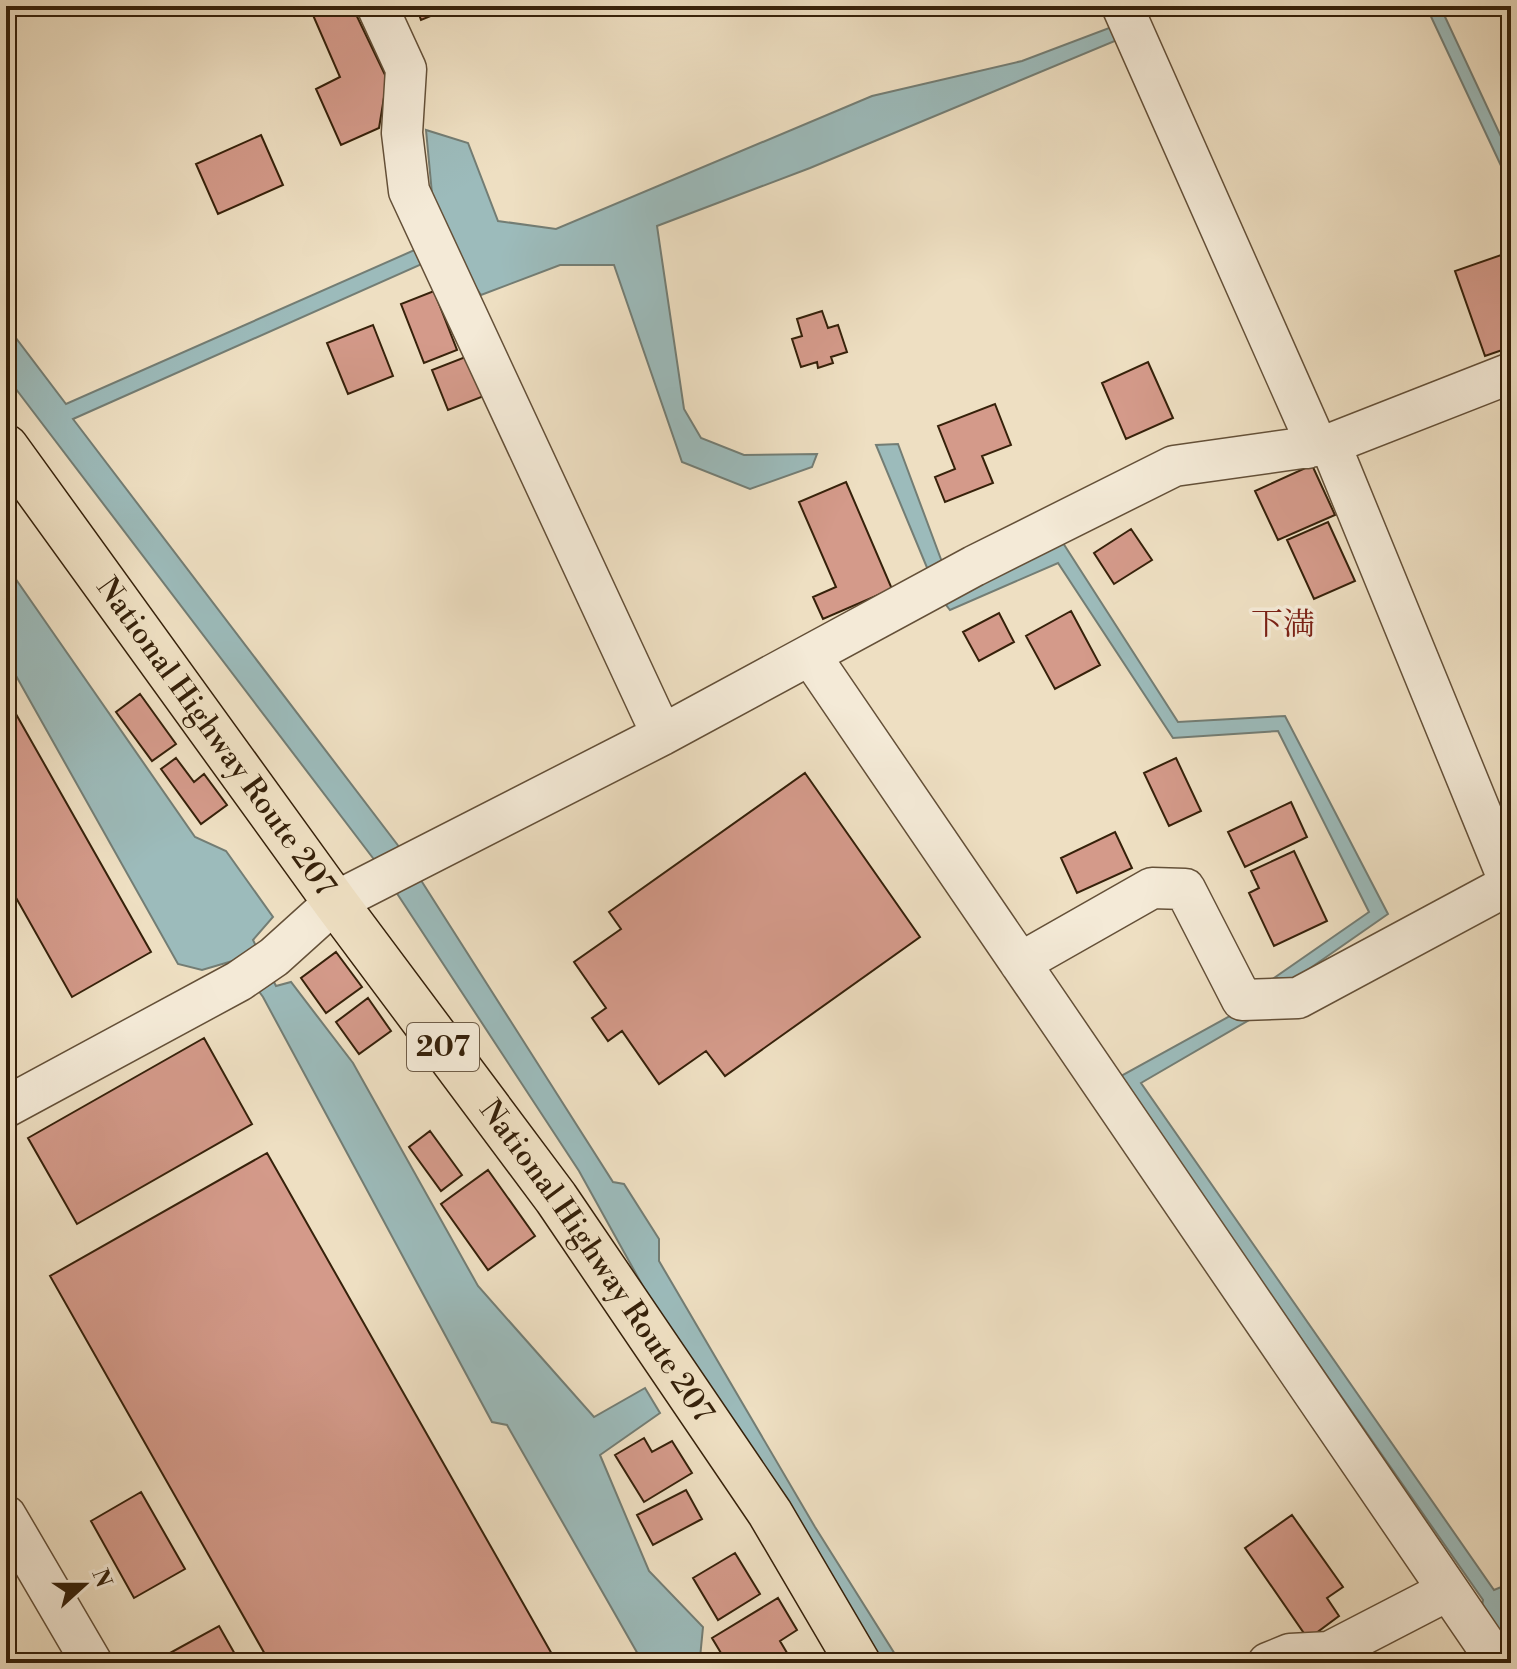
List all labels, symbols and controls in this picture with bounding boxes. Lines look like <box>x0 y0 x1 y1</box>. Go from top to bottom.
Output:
street label: National Highway Route 207 <box>88 570 344 904</box>
district label: 下満 <box>1251 605 1315 645</box>
road number: 207 <box>407 1023 479 1071</box>
street label: National Highway Route 207 <box>471 1093 722 1430</box>
north arrow <box>44 1545 124 1625</box>
text: N <box>86 1565 117 1592</box>

